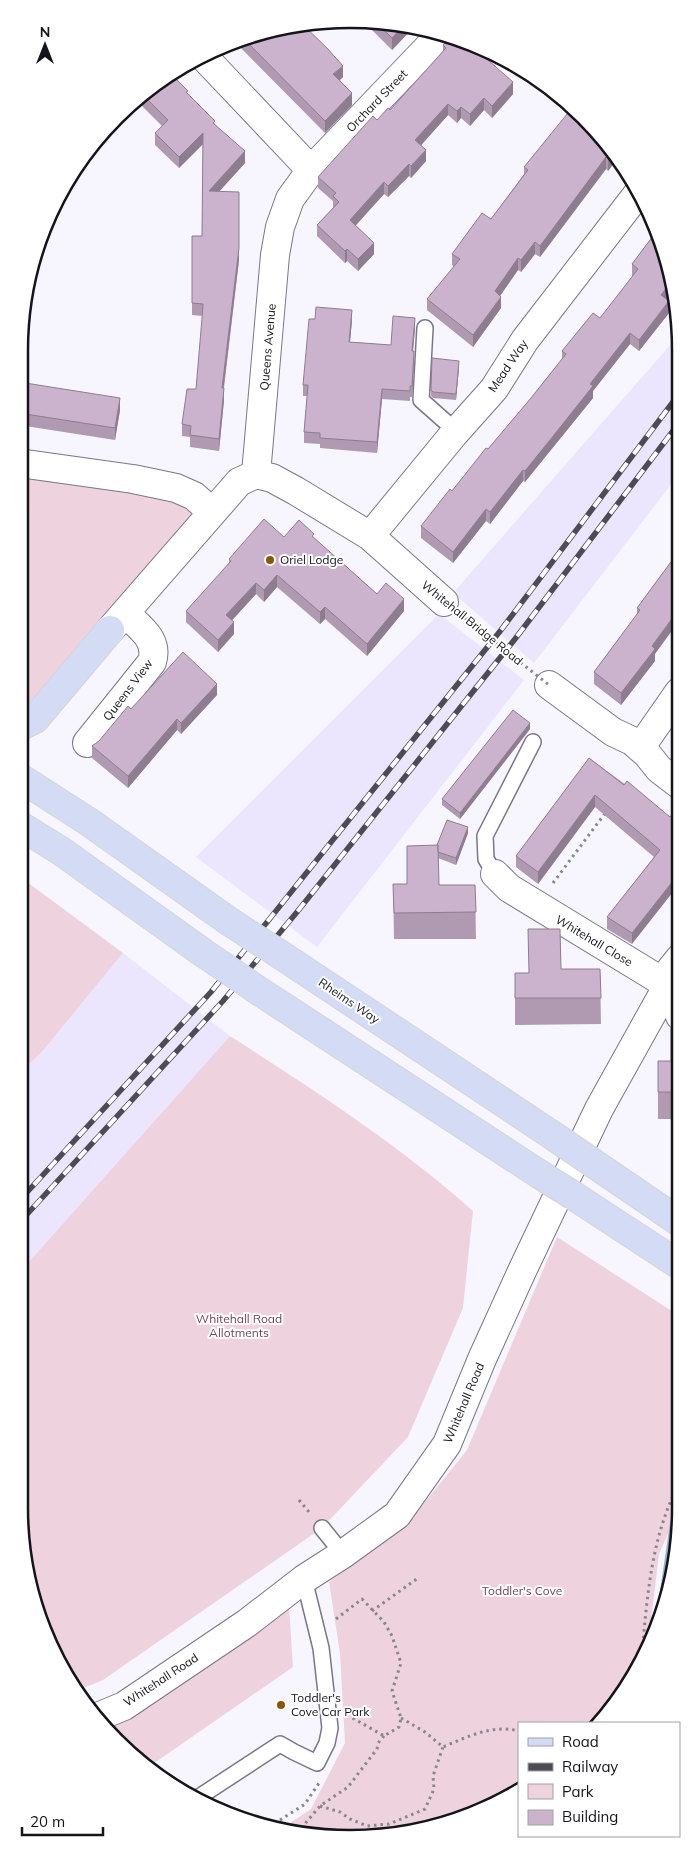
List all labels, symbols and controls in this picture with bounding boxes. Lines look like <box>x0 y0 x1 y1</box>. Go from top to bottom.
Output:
north arrow <box>20 20 70 70</box>
text: N <box>40 23 50 41</box>
street label: Orchard Street <box>343 66 410 135</box>
street label: Queens Avenue <box>256 303 279 391</box>
street label: Mead Way <box>484 336 531 395</box>
place label: Oriel Lodge <box>280 552 343 567</box>
marker: Oriel Lodge <box>264 554 276 566</box>
street label: Whitehall Bridge Road <box>419 577 526 668</box>
street label: Queens View <box>99 655 156 724</box>
street label: Whitehall Close <box>553 912 636 970</box>
street label: Rheims Way <box>316 975 383 1027</box>
park label: Whitehall Road Allotments <box>196 1311 282 1340</box>
street label: Whitehall Road <box>440 1360 487 1446</box>
park label: Toddler's Cove <box>482 1583 562 1598</box>
street label: Whitehall Road <box>120 1650 201 1709</box>
place label: Toddler's Cove Car Park <box>291 1690 370 1719</box>
marker: Toddler's Cove Car Park <box>275 1699 287 1711</box>
legend <box>518 1722 680 1837</box>
text: Road <box>562 1732 599 1751</box>
text: Railway <box>562 1757 618 1776</box>
text: Park <box>562 1782 594 1801</box>
scale bar <box>22 1804 104 1836</box>
text: Building <box>562 1807 618 1826</box>
text: 20 m <box>30 1812 65 1831</box>

